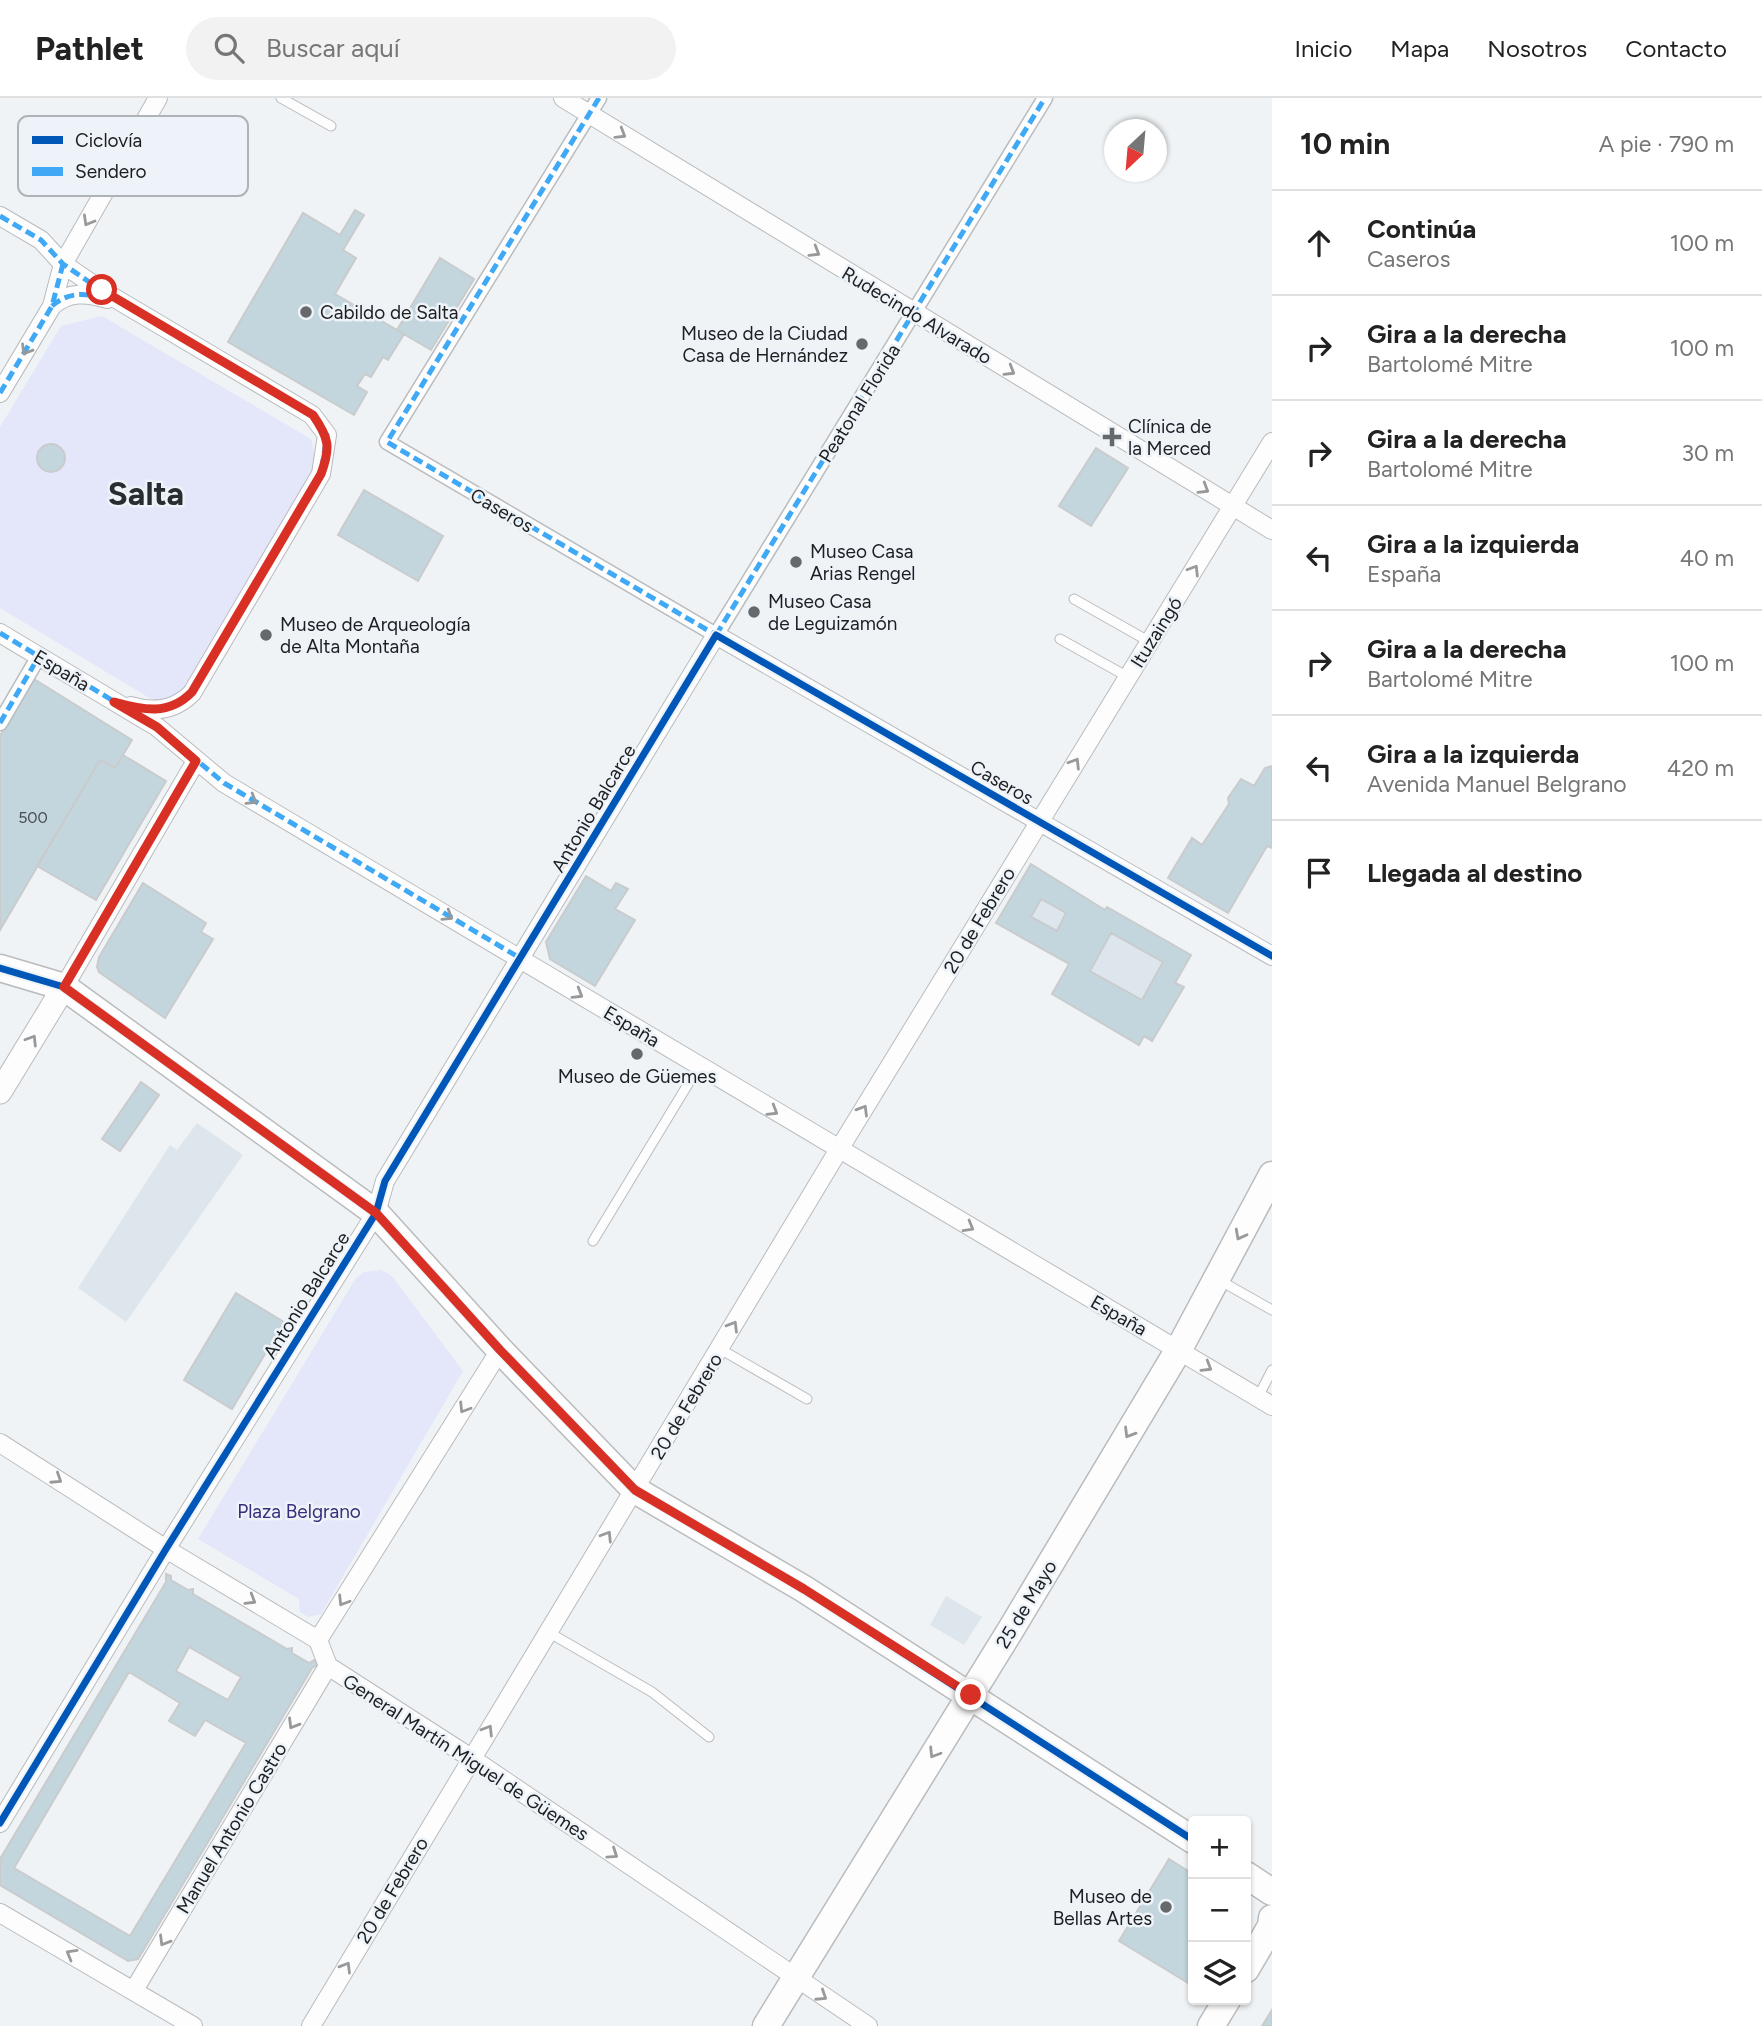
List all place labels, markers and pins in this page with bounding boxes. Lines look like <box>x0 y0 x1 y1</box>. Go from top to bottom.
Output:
place label: Cabildo de Salta <box>320 301 459 324</box>
marker: Cabildo de Salta <box>298 304 314 320</box>
place label: Museo de la Ciudad Casa de Hernández <box>681 322 848 367</box>
marker: Museo de la Ciudad Casa de Hernández <box>854 336 870 352</box>
place label: Clínica de la Merced <box>1128 415 1211 460</box>
marker: Clínica de la Merced <box>1102 427 1122 447</box>
place label: Museo Casa Arias Rengel <box>810 540 916 585</box>
marker: Museo Casa Arias Rengel <box>788 554 804 570</box>
place label: Museo Casa de Leguizamón <box>768 590 897 635</box>
marker: Museo Casa de Leguizamón <box>746 604 762 620</box>
place label: Museo de Arqueología de Alta Montaña <box>280 613 471 658</box>
marker: Museo de Arqueología de Alta Montaña <box>258 627 274 643</box>
marker: Museo de Güemes <box>629 1046 645 1062</box>
place label: Museo de Güemes <box>558 1065 716 1088</box>
place label: Museo de Bellas Artes <box>1053 1885 1152 1930</box>
marker: Museo de Bellas Artes <box>1158 1899 1174 1915</box>

